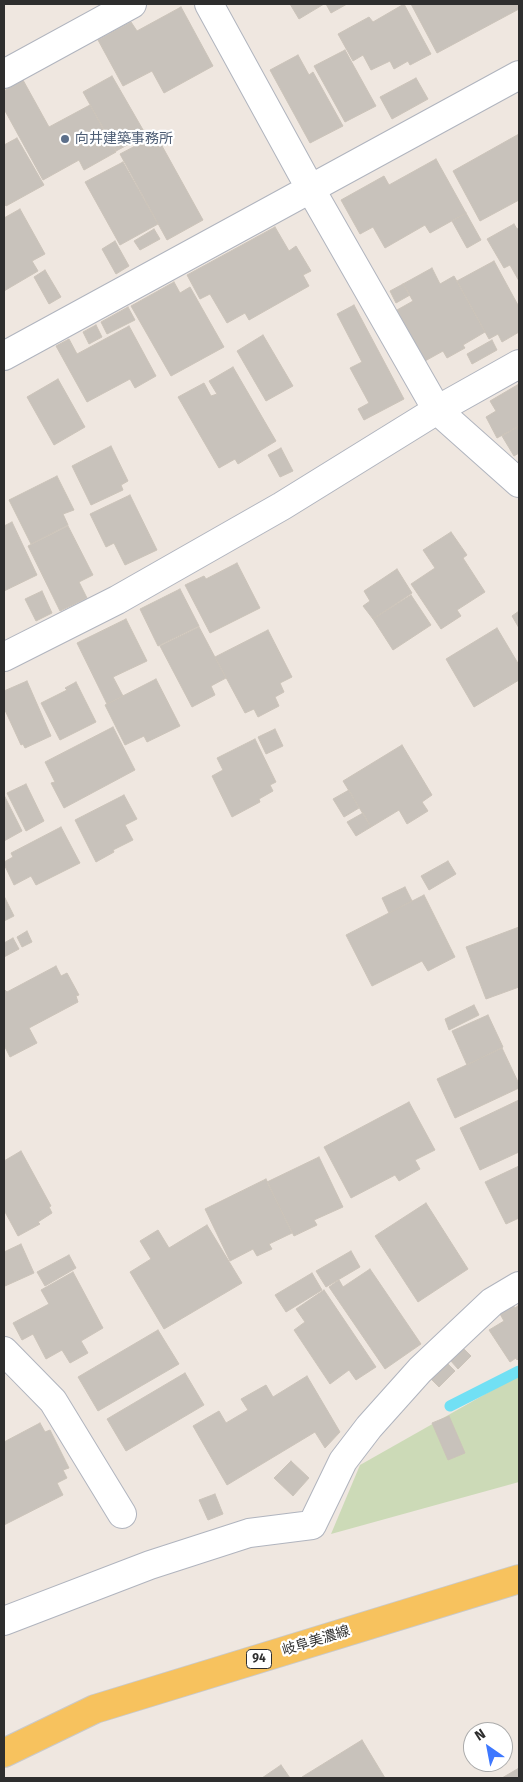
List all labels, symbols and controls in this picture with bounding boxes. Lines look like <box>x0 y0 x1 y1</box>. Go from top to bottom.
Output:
place label: 向井建築事務所 <box>75 131 173 147</box>
marker: 向井建築事務所 <box>59 133 71 145</box>
street label: 岐阜美濃線 <box>280 1623 352 1659</box>
road number: 94 <box>246 1650 272 1668</box>
north arrow <box>463 1722 513 1772</box>
text: N <box>472 1725 489 1745</box>

